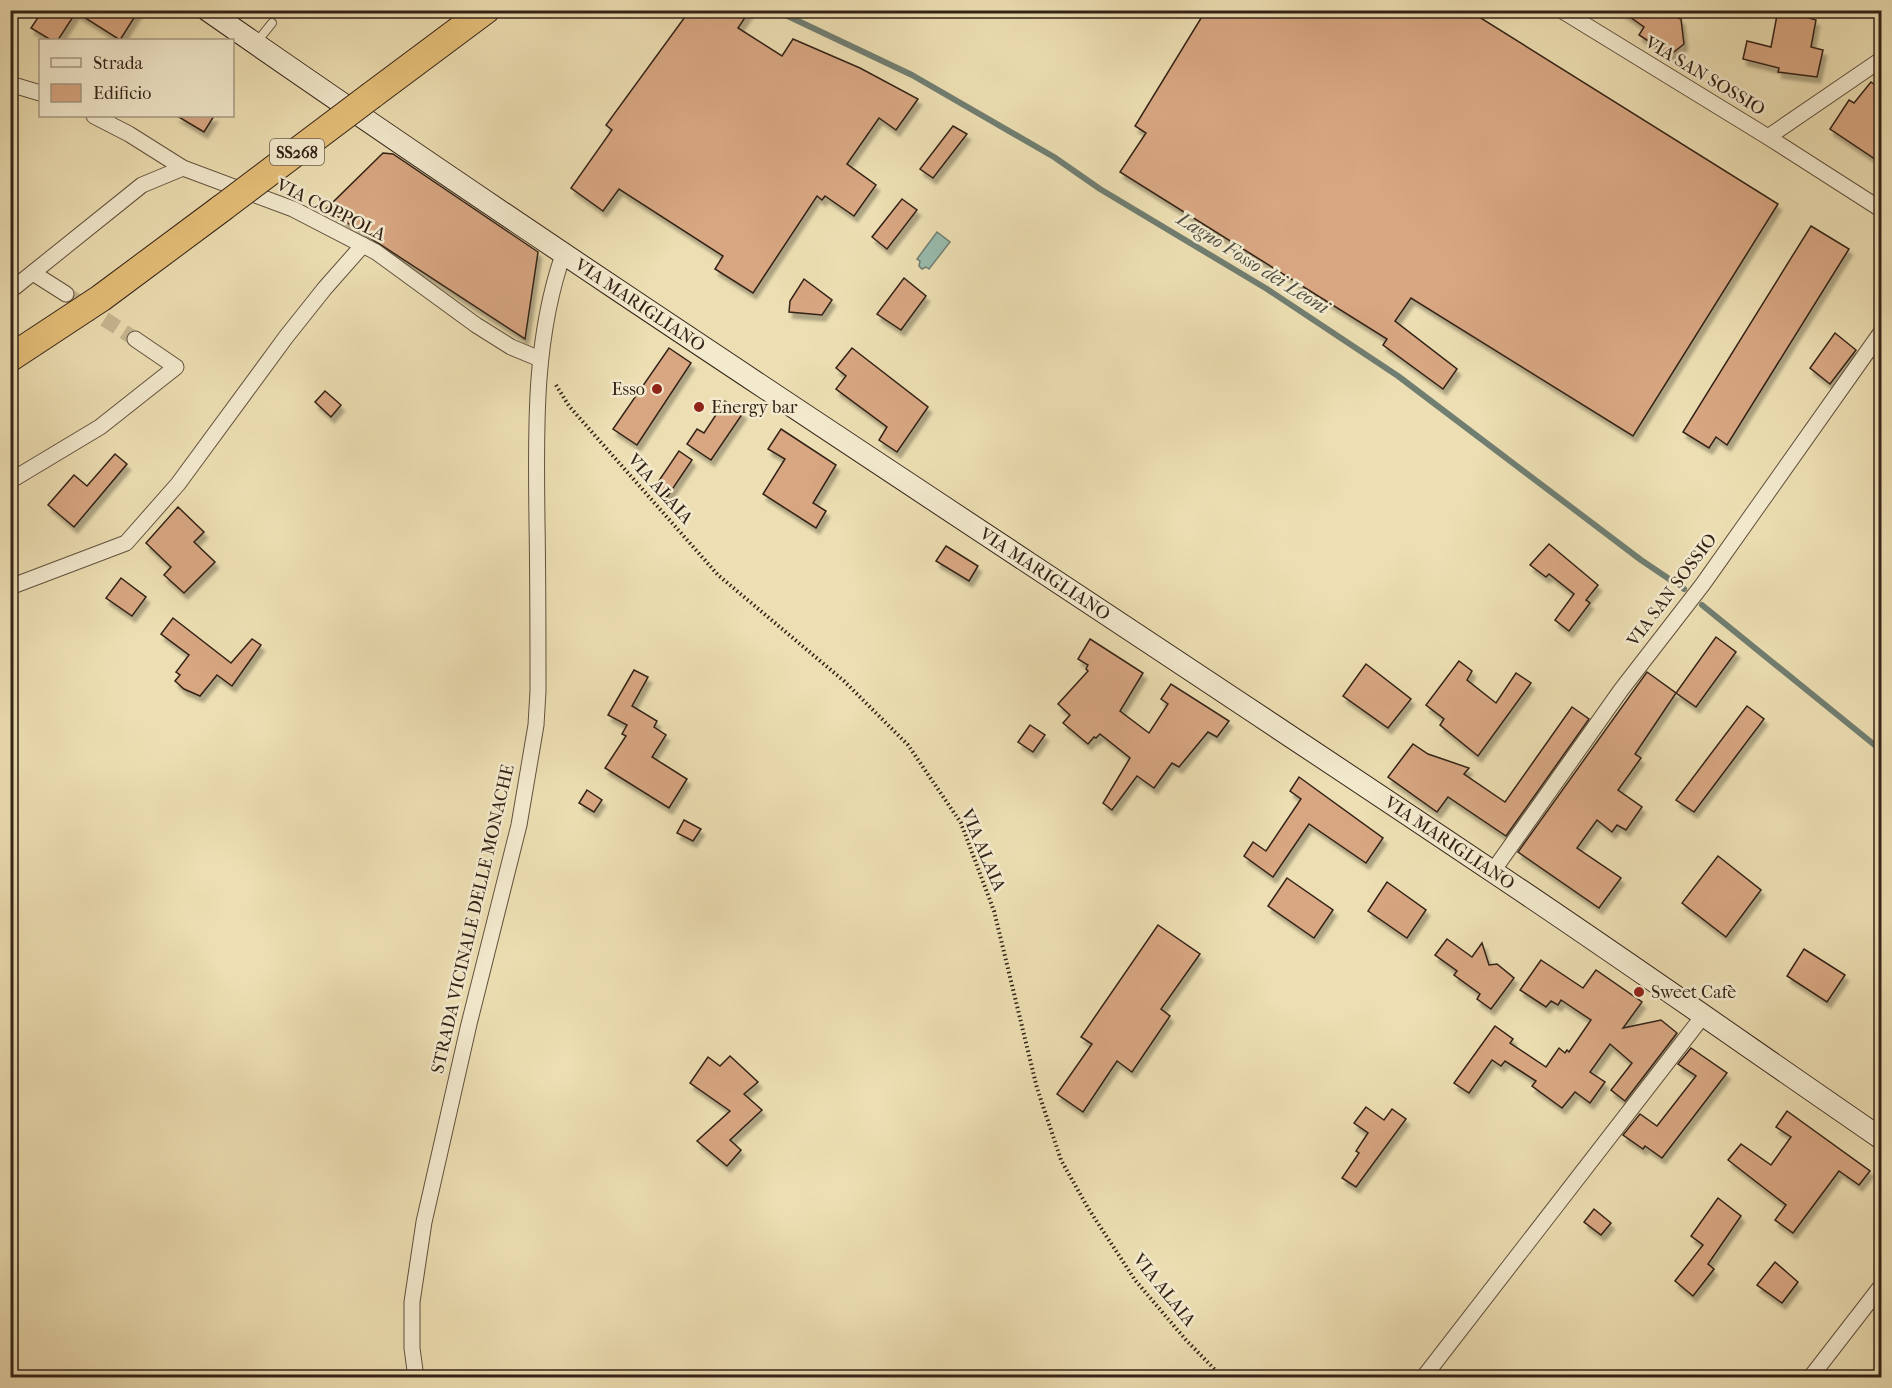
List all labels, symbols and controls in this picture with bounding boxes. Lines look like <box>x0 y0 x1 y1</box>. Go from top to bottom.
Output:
street label: VIA SAN SOSSIO <box>1640 31 1769 120</box>
legend <box>39 39 234 117</box>
text: Strada <box>93 53 144 74</box>
text: Edificio <box>93 83 151 104</box>
road number: SS268 <box>270 139 324 165</box>
street label: VIA COPPOLA <box>272 174 389 246</box>
water label: Lagno Fosso dei Leoni <box>1171 206 1334 320</box>
street label: VIA MARIGLIANO <box>570 253 709 356</box>
place label: Esso <box>612 379 645 400</box>
marker: Esso <box>650 382 664 396</box>
place label: Energy bar <box>711 397 798 418</box>
marker: Energy bar <box>692 400 706 414</box>
street label: VIA ALAIA <box>622 449 697 529</box>
street label: VIA MARIGLIANO <box>975 522 1114 625</box>
street label: VIA SAN SOSSIO <box>1622 529 1721 651</box>
street label: STRADA VICINALE DELLE MONACHE <box>427 762 519 1076</box>
street label: VIA MARIGLIANO <box>1380 791 1519 894</box>
street label: VIA ALAIA <box>956 805 1010 895</box>
place label: Sweet Cafè <box>1651 982 1736 1003</box>
marker: Sweet Cafè <box>1632 985 1646 999</box>
street label: VIA ALAIA <box>1128 1249 1200 1331</box>

